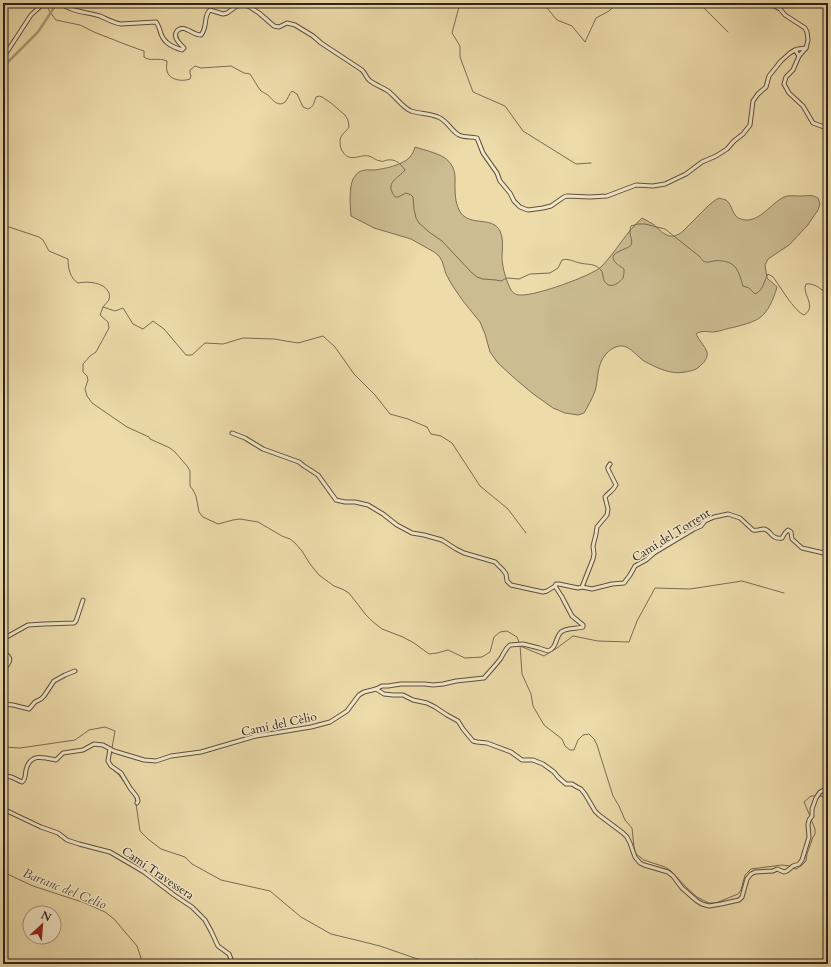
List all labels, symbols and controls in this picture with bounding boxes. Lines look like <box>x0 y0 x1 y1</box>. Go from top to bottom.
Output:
street label: Camí del Torrent <box>629 504 713 565</box>
street label: Camí del Cèlio <box>240 708 319 740</box>
street label: Camí Travessera <box>119 843 198 904</box>
water label: Barranc del Celio <box>20 864 109 914</box>
north arrow <box>22 905 62 945</box>
text: N <box>39 908 54 925</box>

